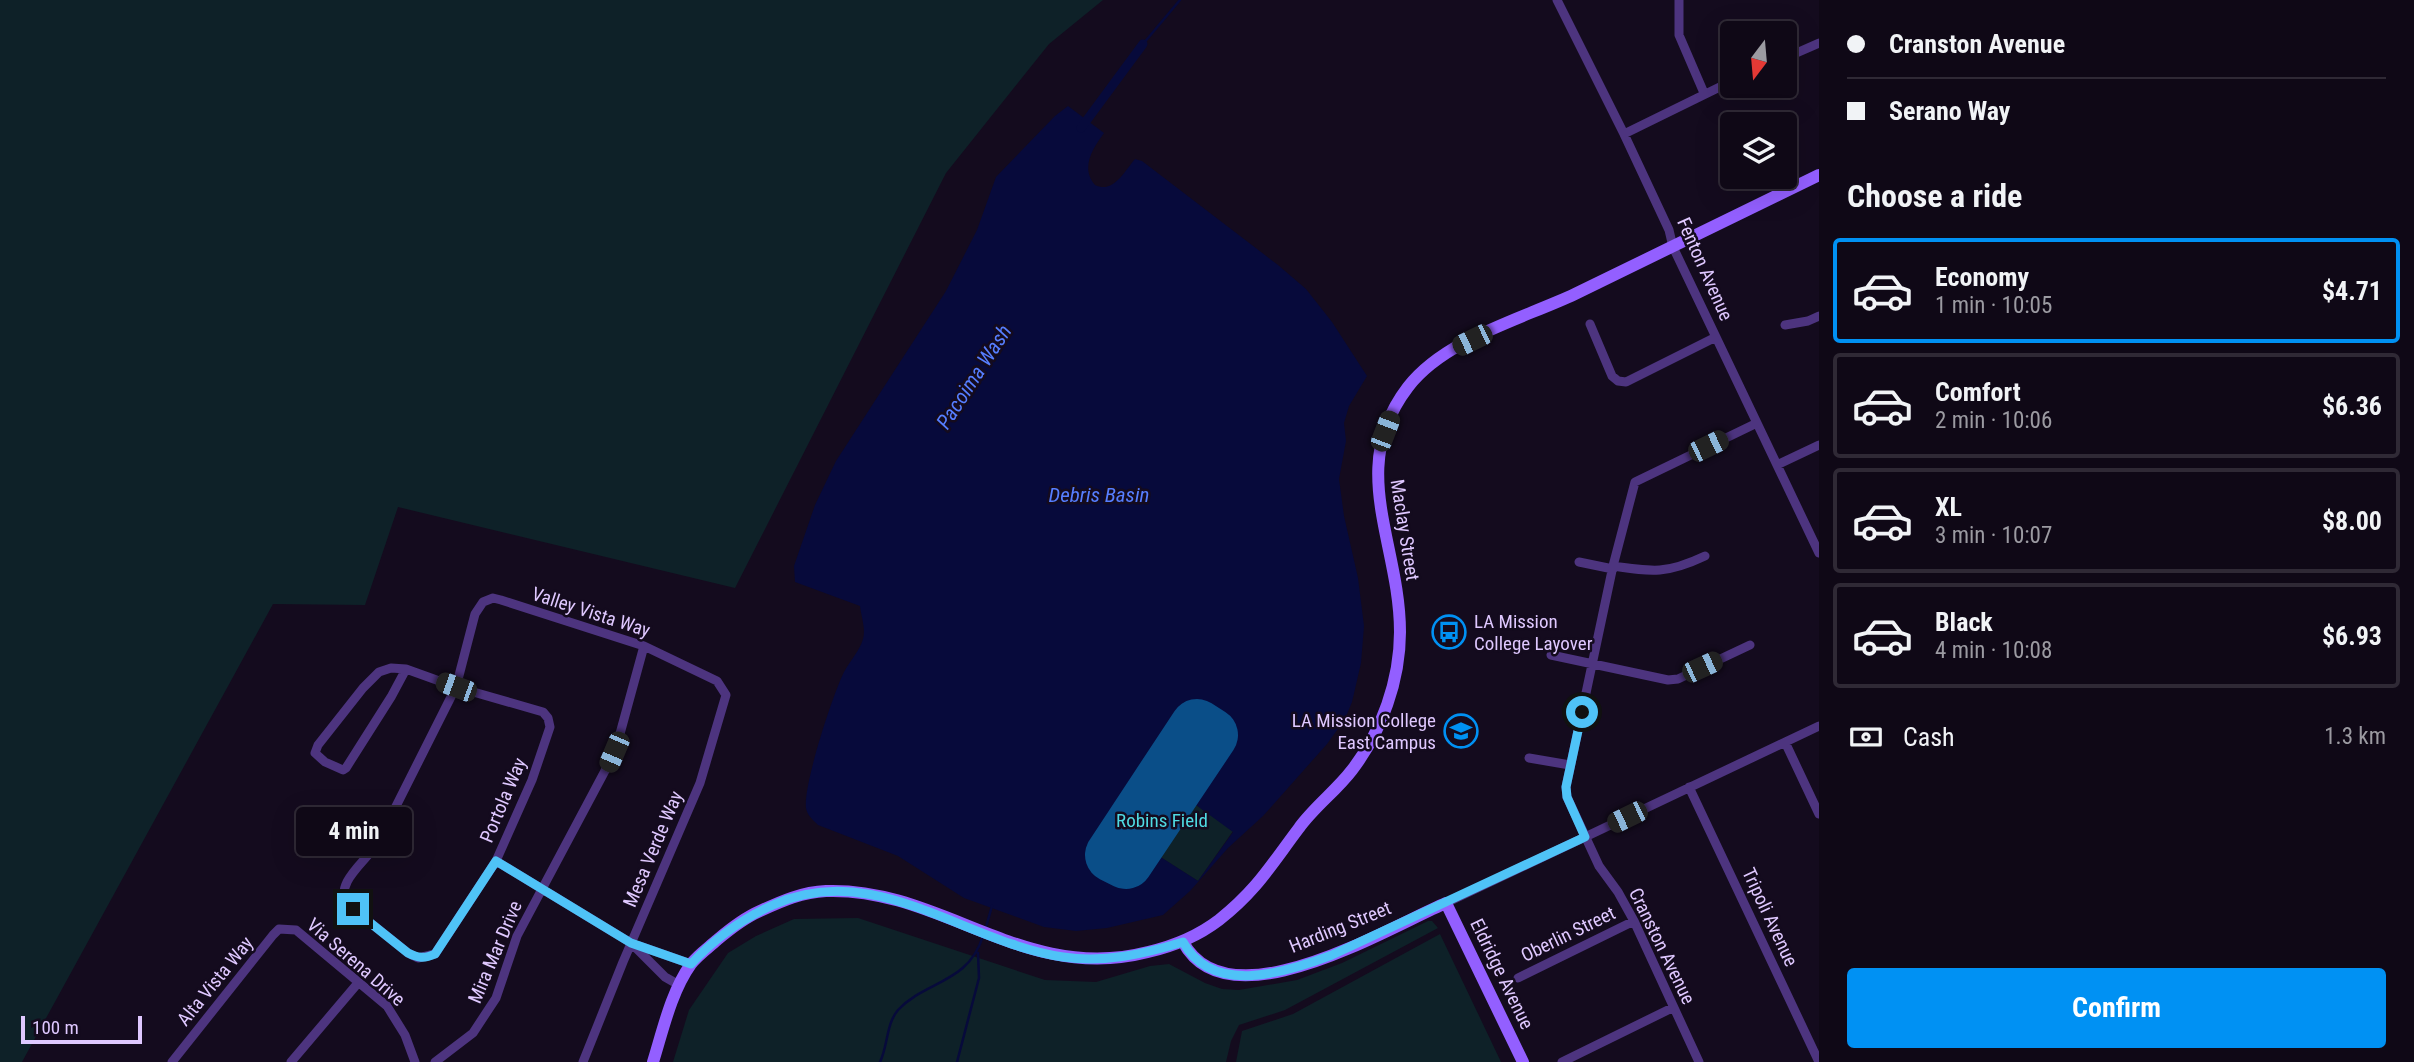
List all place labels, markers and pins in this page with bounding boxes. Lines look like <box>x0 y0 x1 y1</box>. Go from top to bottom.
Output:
place label: LA Mission College Layover <box>1474 610 1593 655</box>
bus stop icon: LA Mission College Layover <box>1430 613 1468 651</box>
place label: LA Mission College East Campus <box>1292 709 1436 754</box>
school or university icon: LA Mission College East Campus <box>1442 712 1480 750</box>

